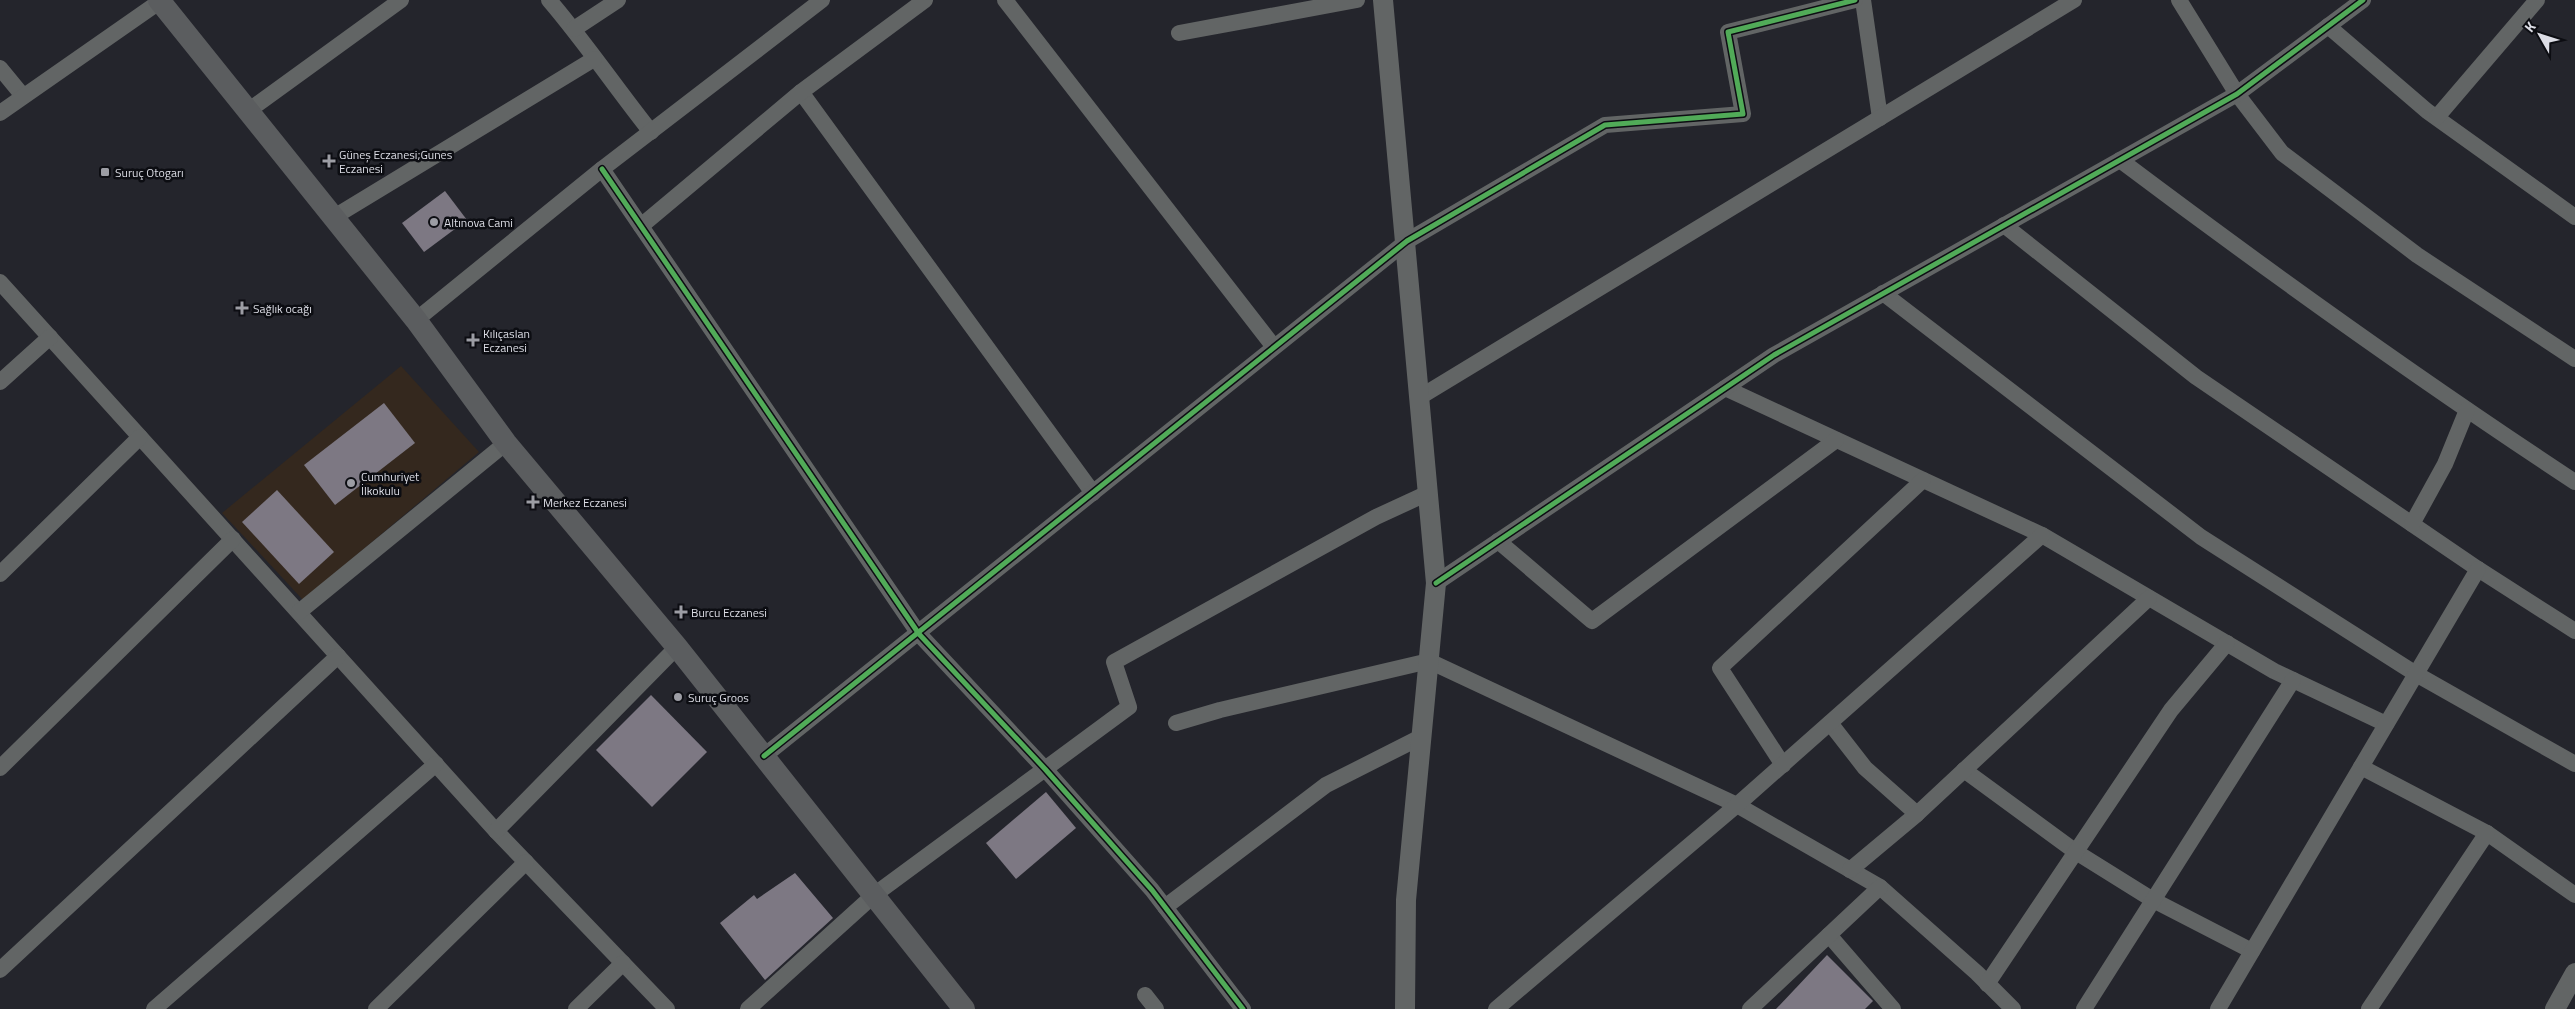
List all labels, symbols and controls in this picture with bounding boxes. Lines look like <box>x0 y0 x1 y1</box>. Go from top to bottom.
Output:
north arrow <box>2515 10 2565 60</box>
text: K <box>2519 16 2541 36</box>
place label: Güneş Eczanesi;Gunes Eczanesi <box>339 145 453 178</box>
marker: Güneş Eczanesi;Gunes Eczanesi <box>323 155 335 167</box>
place label: Suruç Otogarı <box>115 163 184 182</box>
marker: Suruç Otogarı <box>99 166 111 178</box>
place label: Altınova Cami <box>444 213 513 232</box>
marker: Altınova Cami <box>428 216 440 228</box>
place label: Sağlık ocağı <box>253 299 312 318</box>
marker: Sağlık ocağı <box>235 301 249 315</box>
place label: Kılıçaslan Eczanesi <box>483 324 530 357</box>
marker: Kılıçaslan Eczanesi <box>467 334 479 346</box>
place label: Cumhuriyet İlkokulu <box>361 467 420 500</box>
marker: Cumhuriyet İlkokulu <box>345 477 357 489</box>
place label: Merkez Eczanesi <box>543 493 627 512</box>
marker: Merkez Eczanesi <box>527 496 539 508</box>
place label: Burcu Eczanesi <box>691 603 767 622</box>
marker: Burcu Eczanesi <box>675 606 687 618</box>
place label: Suruç Groos <box>688 688 749 707</box>
marker: Suruç Groos <box>672 691 684 703</box>

